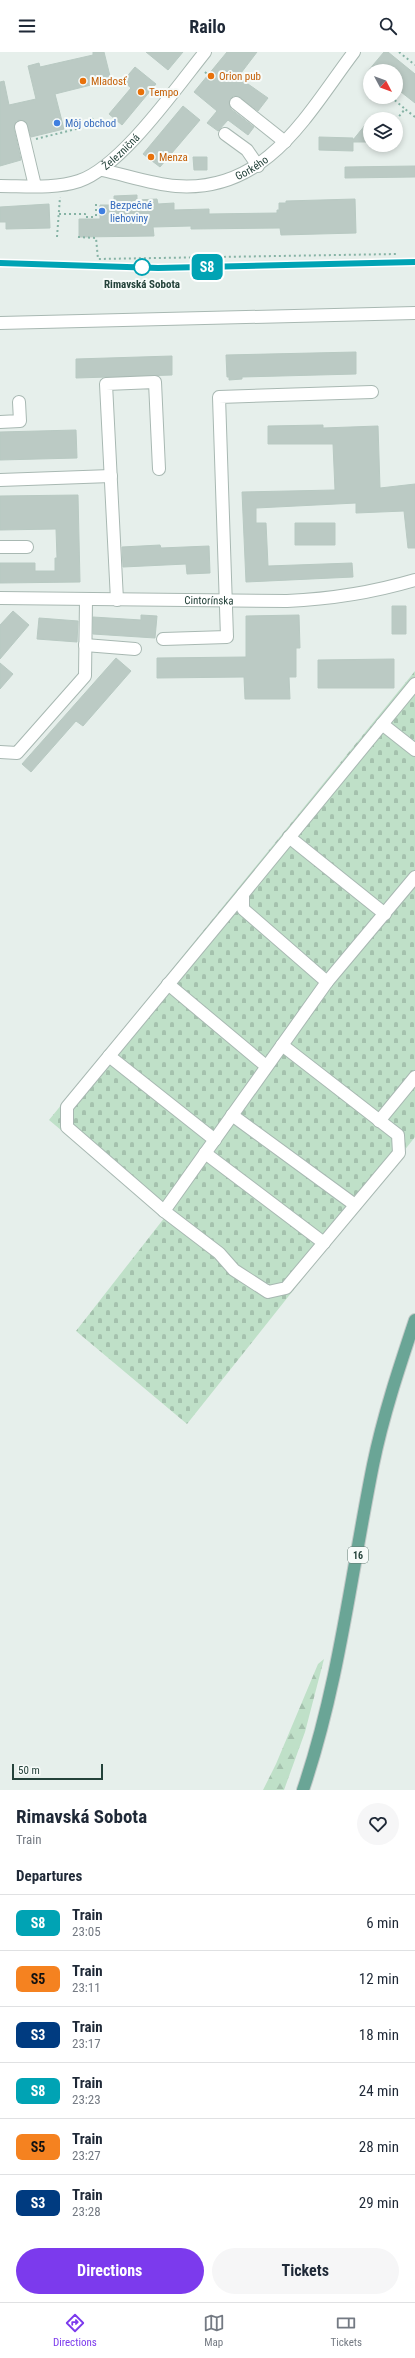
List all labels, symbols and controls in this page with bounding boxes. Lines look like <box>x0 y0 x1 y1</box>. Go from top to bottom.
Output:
icon: menu <box>16 15 38 37</box>
icon: search <box>377 15 399 37</box>
text: Railo <box>189 16 226 37</box>
north arrow <box>363 64 403 104</box>
map controls <box>363 64 403 152</box>
place label: Orion pub <box>219 70 261 83</box>
marker: Orion pub <box>206 71 216 81</box>
place label: Mladosť <box>91 75 127 88</box>
marker: Mladosť <box>78 76 88 86</box>
place label: Tempo <box>149 86 179 99</box>
marker: Tempo <box>136 87 146 97</box>
button: layers <box>363 112 403 152</box>
place label: Môj obchod <box>65 117 116 130</box>
marker: Môj obchod <box>52 118 62 128</box>
street label: Železničná <box>100 131 143 173</box>
place label: Menza <box>159 151 188 164</box>
marker: Menza <box>146 152 156 162</box>
street label: Gorkého <box>233 153 271 183</box>
place label: Bezpečné liehoviny <box>110 199 152 225</box>
marker: Bezpečné liehoviny <box>97 206 107 216</box>
line badge: S8 <box>189 254 225 280</box>
marker: Rimavská Sobota <box>133 258 151 276</box>
text: S8 <box>200 259 214 275</box>
place label: Rimavská Sobota <box>104 278 180 291</box>
street label: Cintorínska <box>184 594 234 607</box>
road number: 16 <box>348 1547 368 1563</box>
scale bar <box>12 1762 103 1781</box>
text: 50 m <box>18 1764 40 1777</box>
button: heart <box>357 1803 399 1845</box>
text: Rimavská Sobota <box>16 1805 147 1828</box>
text: Train <box>16 1832 42 1847</box>
text: Departures <box>16 1867 82 1885</box>
text: Train <box>72 1906 103 1924</box>
text: 6 min <box>366 1914 399 1932</box>
text: S8 <box>31 1915 45 1931</box>
text: 23:05 <box>72 1924 101 1939</box>
text: Train <box>72 1962 103 1980</box>
text: 12 min <box>359 1970 399 1988</box>
text: S5 <box>31 1971 45 1987</box>
text: 23:11 <box>72 1980 101 1995</box>
text: Train <box>72 2018 103 2036</box>
text: 18 min <box>359 2026 399 2044</box>
text: S3 <box>31 2027 45 2043</box>
text: 23:17 <box>72 2036 101 2051</box>
text: Train <box>72 2074 103 2092</box>
text: 24 min <box>359 2082 399 2100</box>
text: S8 <box>31 2083 45 2099</box>
text: 23:23 <box>72 2092 101 2107</box>
text: Train <box>72 2130 103 2148</box>
text: 28 min <box>359 2138 399 2156</box>
text: S5 <box>31 2139 45 2155</box>
text: 23:27 <box>72 2148 101 2163</box>
text: Train <box>72 2186 103 2204</box>
text: 29 min <box>359 2194 399 2212</box>
text: S3 <box>31 2195 45 2211</box>
text: 23:28 <box>72 2204 101 2219</box>
button: Directions <box>16 2248 204 2294</box>
button: Tickets <box>212 2248 399 2294</box>
tab: Directions <box>53 2312 97 2349</box>
tab: Map <box>203 2312 225 2349</box>
tab: Tickets <box>330 2312 362 2349</box>

